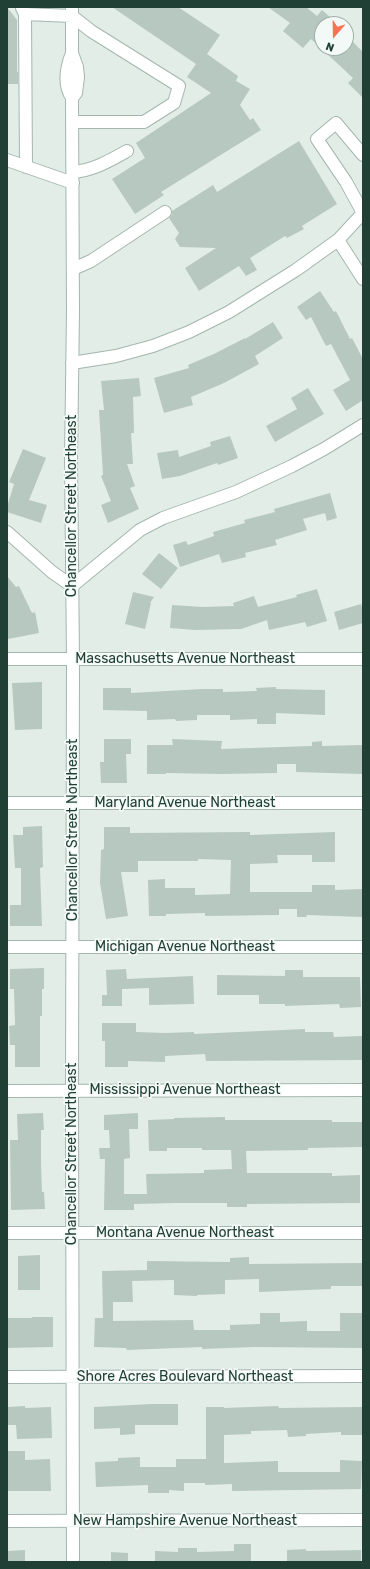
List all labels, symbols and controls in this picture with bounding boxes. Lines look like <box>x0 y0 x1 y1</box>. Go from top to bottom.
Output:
north arrow <box>314 16 354 56</box>
text: N <box>324 39 336 54</box>
street label: Chancellor Street Northeast <box>64 415 80 597</box>
street label: Massachusetts Avenue Northeast <box>75 651 295 667</box>
street label: Chancellor Street Northeast <box>65 739 81 921</box>
street label: Maryland Avenue Northeast <box>95 795 275 811</box>
street label: Michigan Avenue Northeast <box>95 939 275 955</box>
street label: Chancellor Street Northeast <box>64 1063 80 1245</box>
street label: Mississippi Avenue Northeast <box>89 1082 281 1098</box>
street label: Montana Avenue Northeast <box>96 1225 274 1241</box>
street label: Shore Acres Boulevard Northeast <box>77 1369 293 1385</box>
street label: New Hampshire Avenue Northeast <box>73 1513 297 1529</box>

